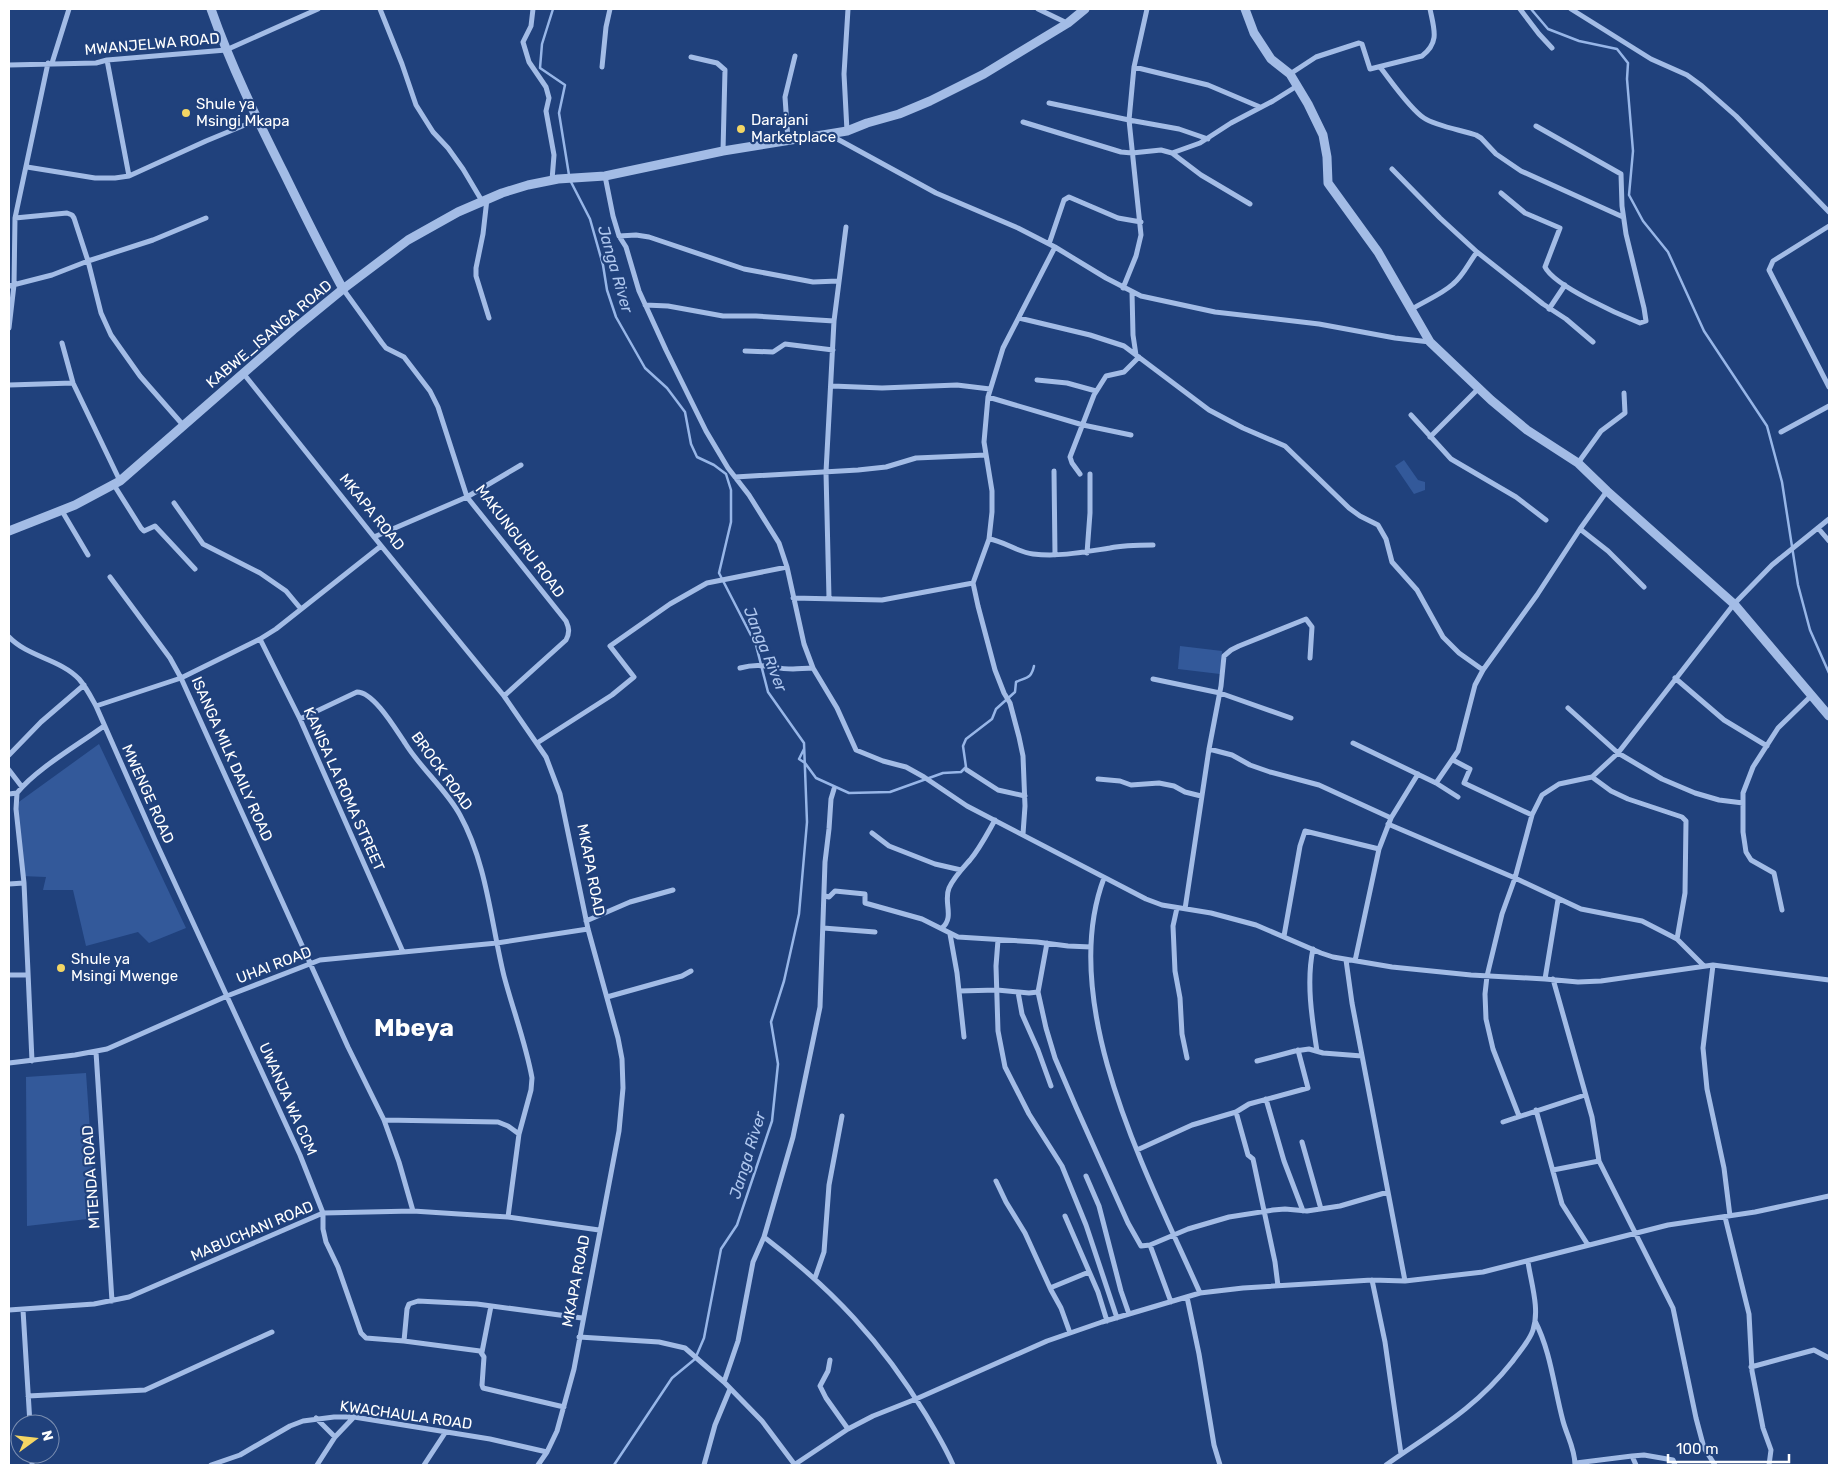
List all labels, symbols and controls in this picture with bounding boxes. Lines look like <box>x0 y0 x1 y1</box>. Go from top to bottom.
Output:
street label: MWANJELWA ROAD <box>84 29 220 59</box>
place label: Shule ya Msingi Mkapa <box>196 95 290 130</box>
marker: Shule ya Msingi Mkapa <box>180 107 192 119</box>
place label: Darajani Marketplace <box>751 111 836 146</box>
marker: Darajani Marketplace <box>735 123 747 135</box>
water label: Janga River <box>594 223 637 316</box>
street label: KABWE_ISANGA ROAD <box>202 276 336 392</box>
street label: MKAPA ROAD <box>336 470 408 554</box>
street label: MAKUNGURU ROAD <box>472 481 568 601</box>
water label: Janga River <box>740 604 792 695</box>
street label: ISANGA MILK DAILY ROAD <box>188 674 276 844</box>
street label: KANISA LA ROMA STREET <box>300 704 388 874</box>
street label: BROCK ROAD <box>407 728 477 814</box>
street label: MWENGE ROAD <box>118 742 178 846</box>
street label: MKAPA ROAD <box>573 822 609 918</box>
street label: UHAI ROAD <box>234 942 314 988</box>
place label: Shule ya Msingi Mwenge <box>71 950 178 985</box>
marker: Shule ya Msingi Mwenge <box>55 962 67 974</box>
district label: Mbeya <box>374 1013 454 1042</box>
street label: UWANJA WA CCM <box>255 1040 321 1158</box>
water label: Janga River <box>725 1108 770 1201</box>
street label: MTENDA ROAD <box>78 1125 104 1229</box>
street label: MABUCHANI ROAD <box>188 1197 316 1265</box>
street label: MKAPA ROAD <box>558 1233 594 1329</box>
street label: KWACHAULA ROAD <box>339 1397 473 1433</box>
north arrow <box>10 1414 60 1464</box>
text: N <box>38 1429 57 1443</box>
scale bar <box>1668 1432 1789 1464</box>
text: 100 m <box>1676 1440 1718 1458</box>

